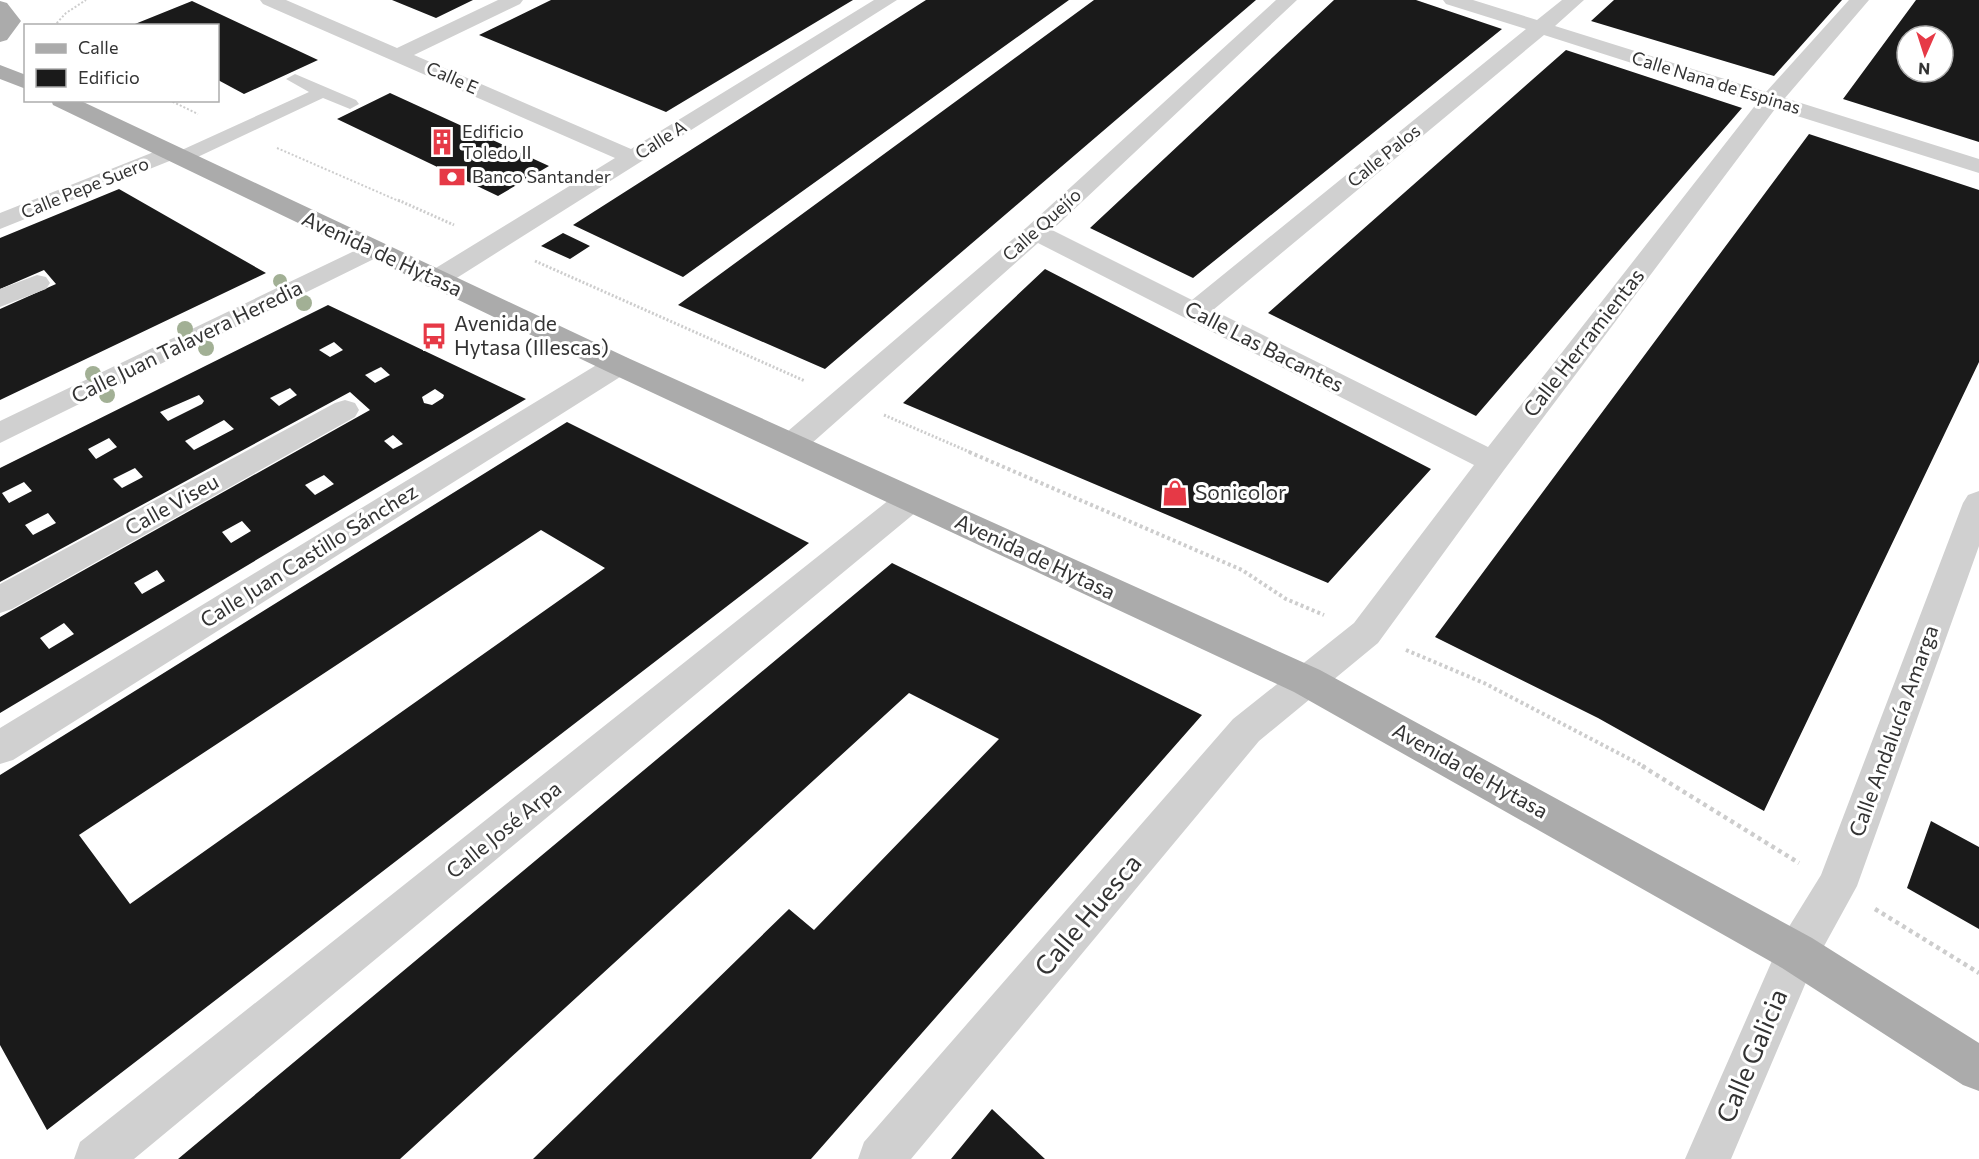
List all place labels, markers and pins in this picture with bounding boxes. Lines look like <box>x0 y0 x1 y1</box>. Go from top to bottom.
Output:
place label: Edificio Toledo II <box>462 120 532 163</box>
building icon: Edificio Toledo II <box>427 127 457 157</box>
bank icon: Banco Santander <box>437 162 467 192</box>
place label: Banco Santander <box>472 165 611 187</box>
place label: Avenida de Hytasa (Illescas) <box>454 310 609 359</box>
bus stop icon: Avenida de Hytasa (Illescas) <box>419 321 449 351</box>
shop icon: Sonicolor <box>1160 478 1190 508</box>
place label: Sonicolor <box>1195 479 1287 504</box>

